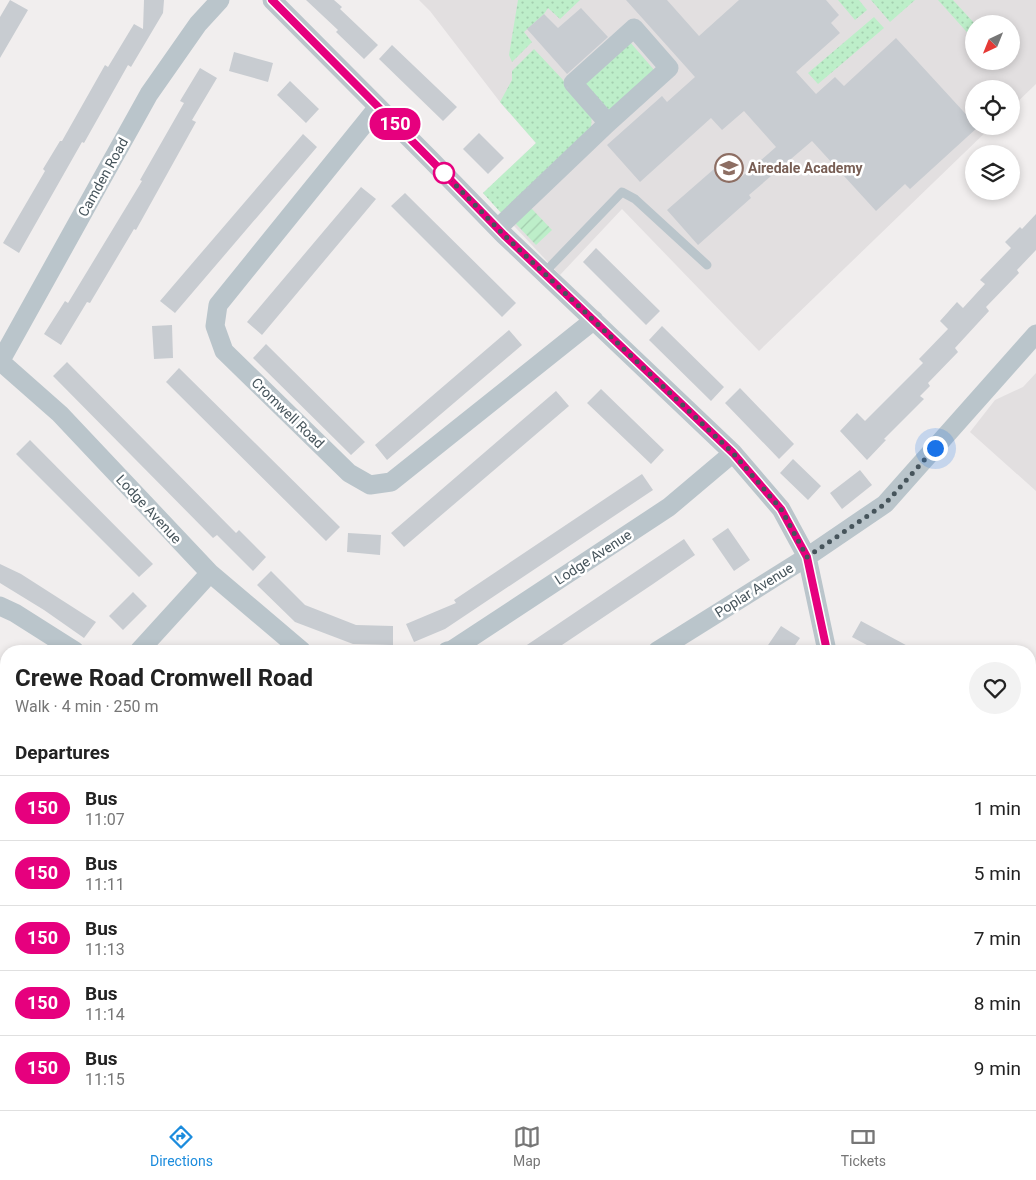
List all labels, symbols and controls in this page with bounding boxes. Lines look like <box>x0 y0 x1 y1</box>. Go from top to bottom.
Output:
north arrow <box>965 15 1020 70</box>
map controls <box>965 15 1020 200</box>
button: locate <box>965 80 1020 135</box>
line badge: 150 <box>366 108 424 140</box>
text: 150 <box>380 113 410 134</box>
street label: Camden Road <box>75 135 131 219</box>
button: layers <box>965 145 1020 200</box>
school or university icon: Airedale Academy <box>714 153 744 183</box>
place label: Airedale Academy <box>748 160 864 176</box>
unlabelled marker <box>433 162 455 184</box>
street label: Cromwell Road <box>249 374 327 452</box>
your location <box>923 436 948 461</box>
street label: Lodge Avenue <box>113 471 185 547</box>
street label: Lodge Avenue <box>552 526 634 588</box>
street label: Poplar Avenue <box>712 559 796 621</box>
button: heart <box>969 662 1021 714</box>
text: Crewe Road Cromwell Road <box>15 664 313 692</box>
text: Walk · 4 min · 250 m <box>15 697 159 716</box>
text: Departures <box>15 741 110 764</box>
text: Bus <box>85 787 118 810</box>
text: 150 <box>27 797 58 818</box>
text: 1 min <box>974 797 1021 820</box>
text: 11:07 <box>85 810 125 829</box>
text: Bus <box>85 852 118 875</box>
text: 150 <box>27 862 58 883</box>
text: 5 min <box>974 862 1021 885</box>
text: 11:11 <box>85 875 125 894</box>
text: Bus <box>85 917 118 940</box>
text: 150 <box>27 927 58 948</box>
text: 7 min <box>974 927 1021 950</box>
text: 11:13 <box>85 940 125 959</box>
text: Bus <box>85 982 118 1005</box>
text: 150 <box>27 992 58 1013</box>
text: 8 min <box>974 992 1021 1015</box>
text: 11:14 <box>85 1005 125 1024</box>
text: Bus <box>85 1047 118 1070</box>
text: 150 <box>27 1057 58 1078</box>
text: 9 min <box>974 1057 1021 1080</box>
text: 11:15 <box>85 1070 125 1089</box>
tab: Directions <box>150 1123 213 1169</box>
tab: Map <box>513 1123 541 1169</box>
tab: Tickets <box>841 1123 886 1169</box>

